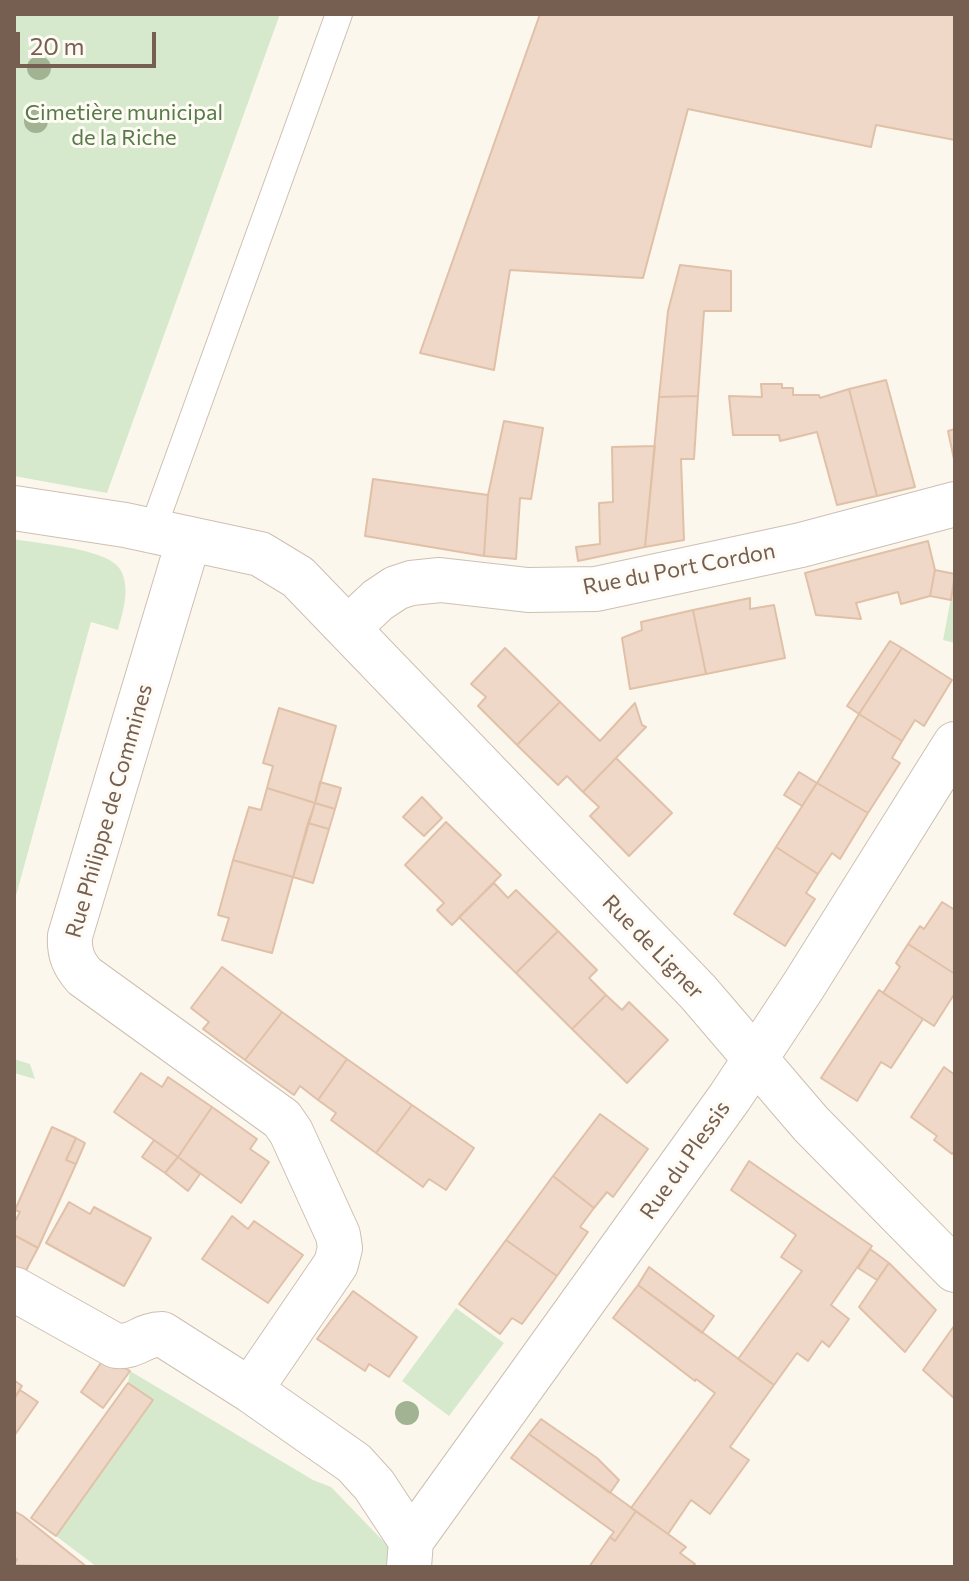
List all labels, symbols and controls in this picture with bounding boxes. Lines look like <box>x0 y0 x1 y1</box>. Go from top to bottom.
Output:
scale bar <box>20 16 160 66</box>
text: 20 m <box>30 31 84 60</box>
park label: Cimetière municipal de la Riche <box>25 100 223 152</box>
street label: Rue du Port Cordon <box>580 537 778 601</box>
street label: Rue Philippe de Commines <box>60 681 158 941</box>
street label: Rue de Ligner <box>597 889 709 1005</box>
street label: Rue du Plessis <box>634 1096 736 1224</box>

